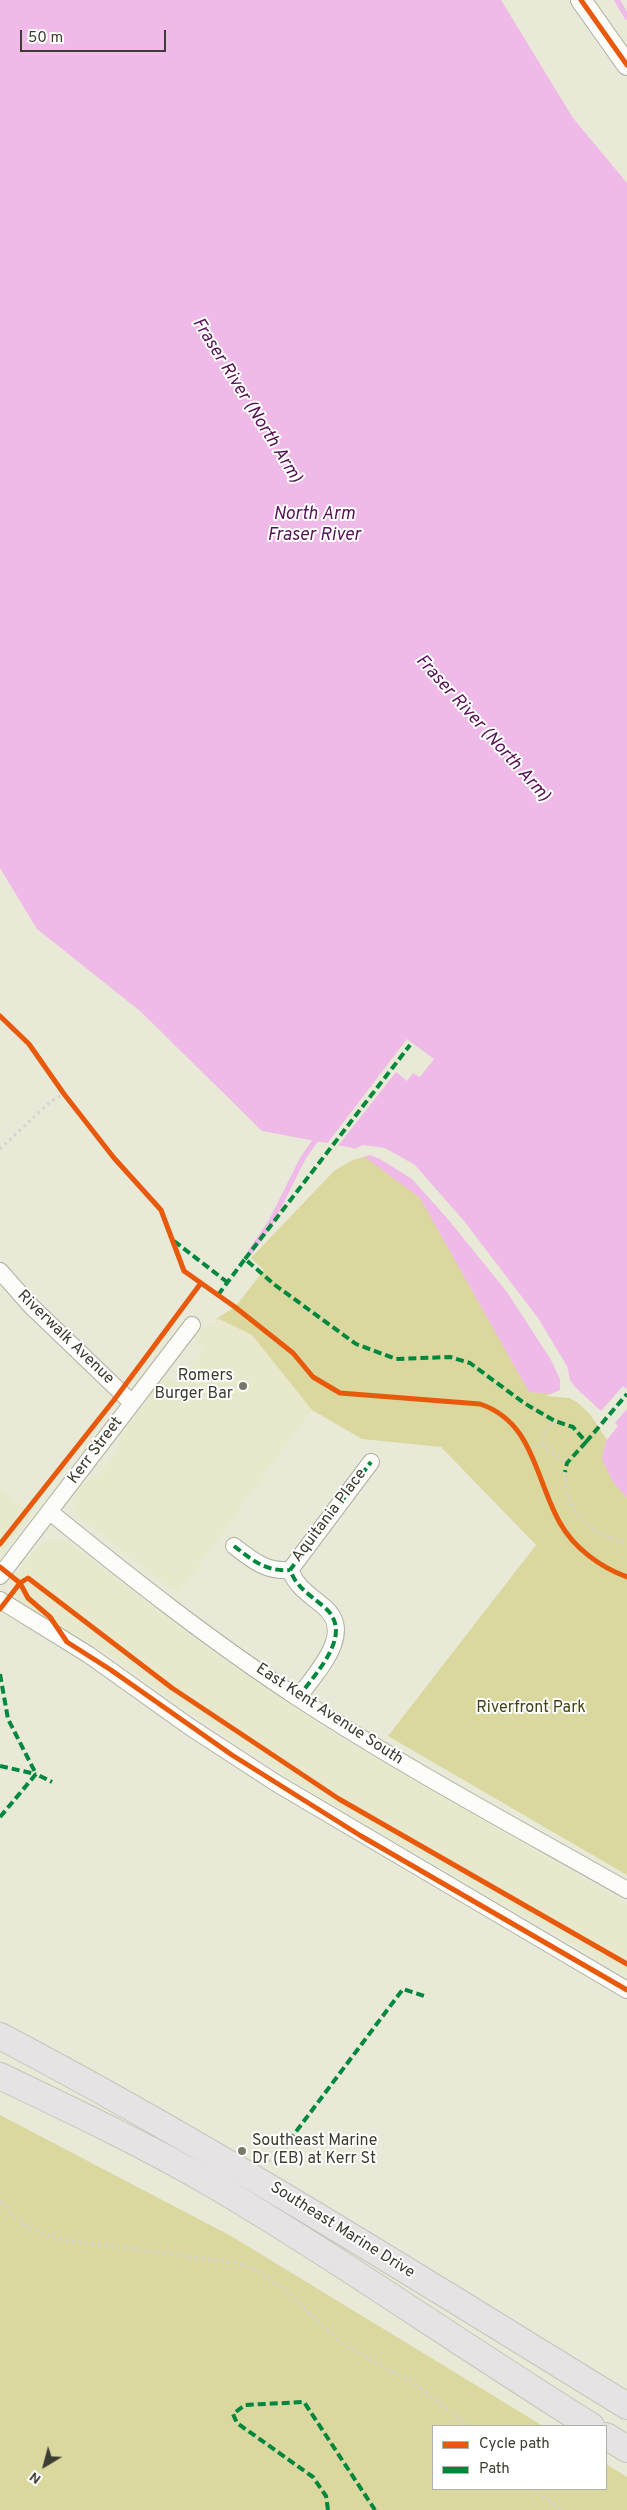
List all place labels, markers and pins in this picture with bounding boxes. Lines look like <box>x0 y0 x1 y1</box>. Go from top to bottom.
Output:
place label: Romers Burger Bar <box>154 1367 233 1405</box>
marker: Romers Burger Bar <box>237 1380 249 1392</box>
place label: Southeast Marine Dr (EB) at Kerr St <box>252 2132 377 2170</box>
marker: Southeast Marine Dr (EB) at Kerr St <box>236 2145 248 2157</box>

